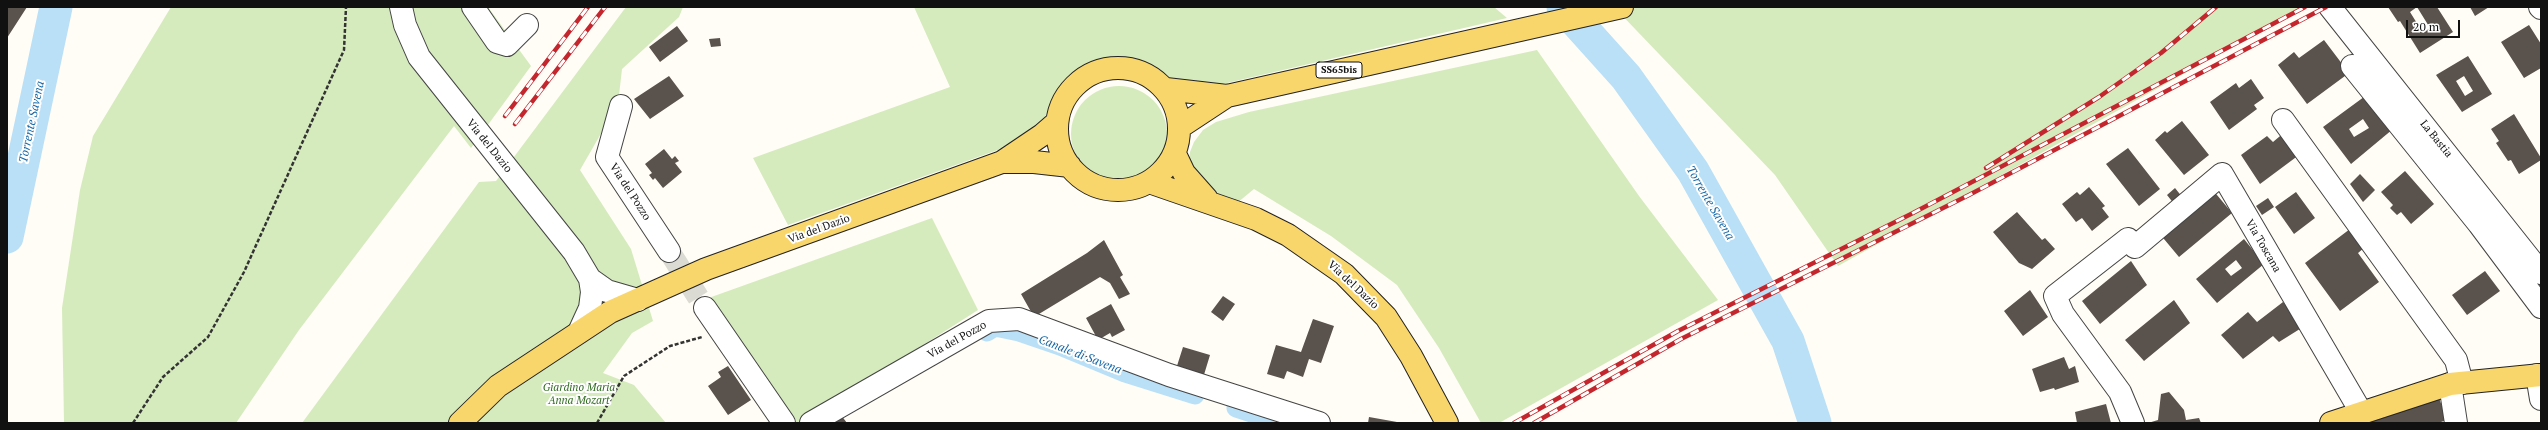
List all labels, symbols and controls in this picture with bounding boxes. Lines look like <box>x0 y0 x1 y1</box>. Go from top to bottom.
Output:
scale bar <box>2408 12 2462 38</box>
text: 20 m <box>2413 19 2439 34</box>
road number: SS65bis <box>1316 62 1362 78</box>
water label: Torrente Savena <box>16 80 48 164</box>
street label: Via del Dazio <box>463 117 515 175</box>
street label: La Bastia <box>2417 118 2455 160</box>
street label: Via del Pozzo <box>607 161 653 223</box>
water label: Torrente Savena <box>1683 163 1737 243</box>
street label: Via del Dazio <box>786 212 852 246</box>
street label: Via Toscana <box>2243 217 2283 275</box>
street label: Via del Dazio <box>1325 258 1381 312</box>
street label: Via del Pozzo <box>925 318 989 362</box>
water label: Canale di Savena <box>1036 333 1124 377</box>
park label: Giardino Maria Anna Mozart <box>543 381 615 407</box>

